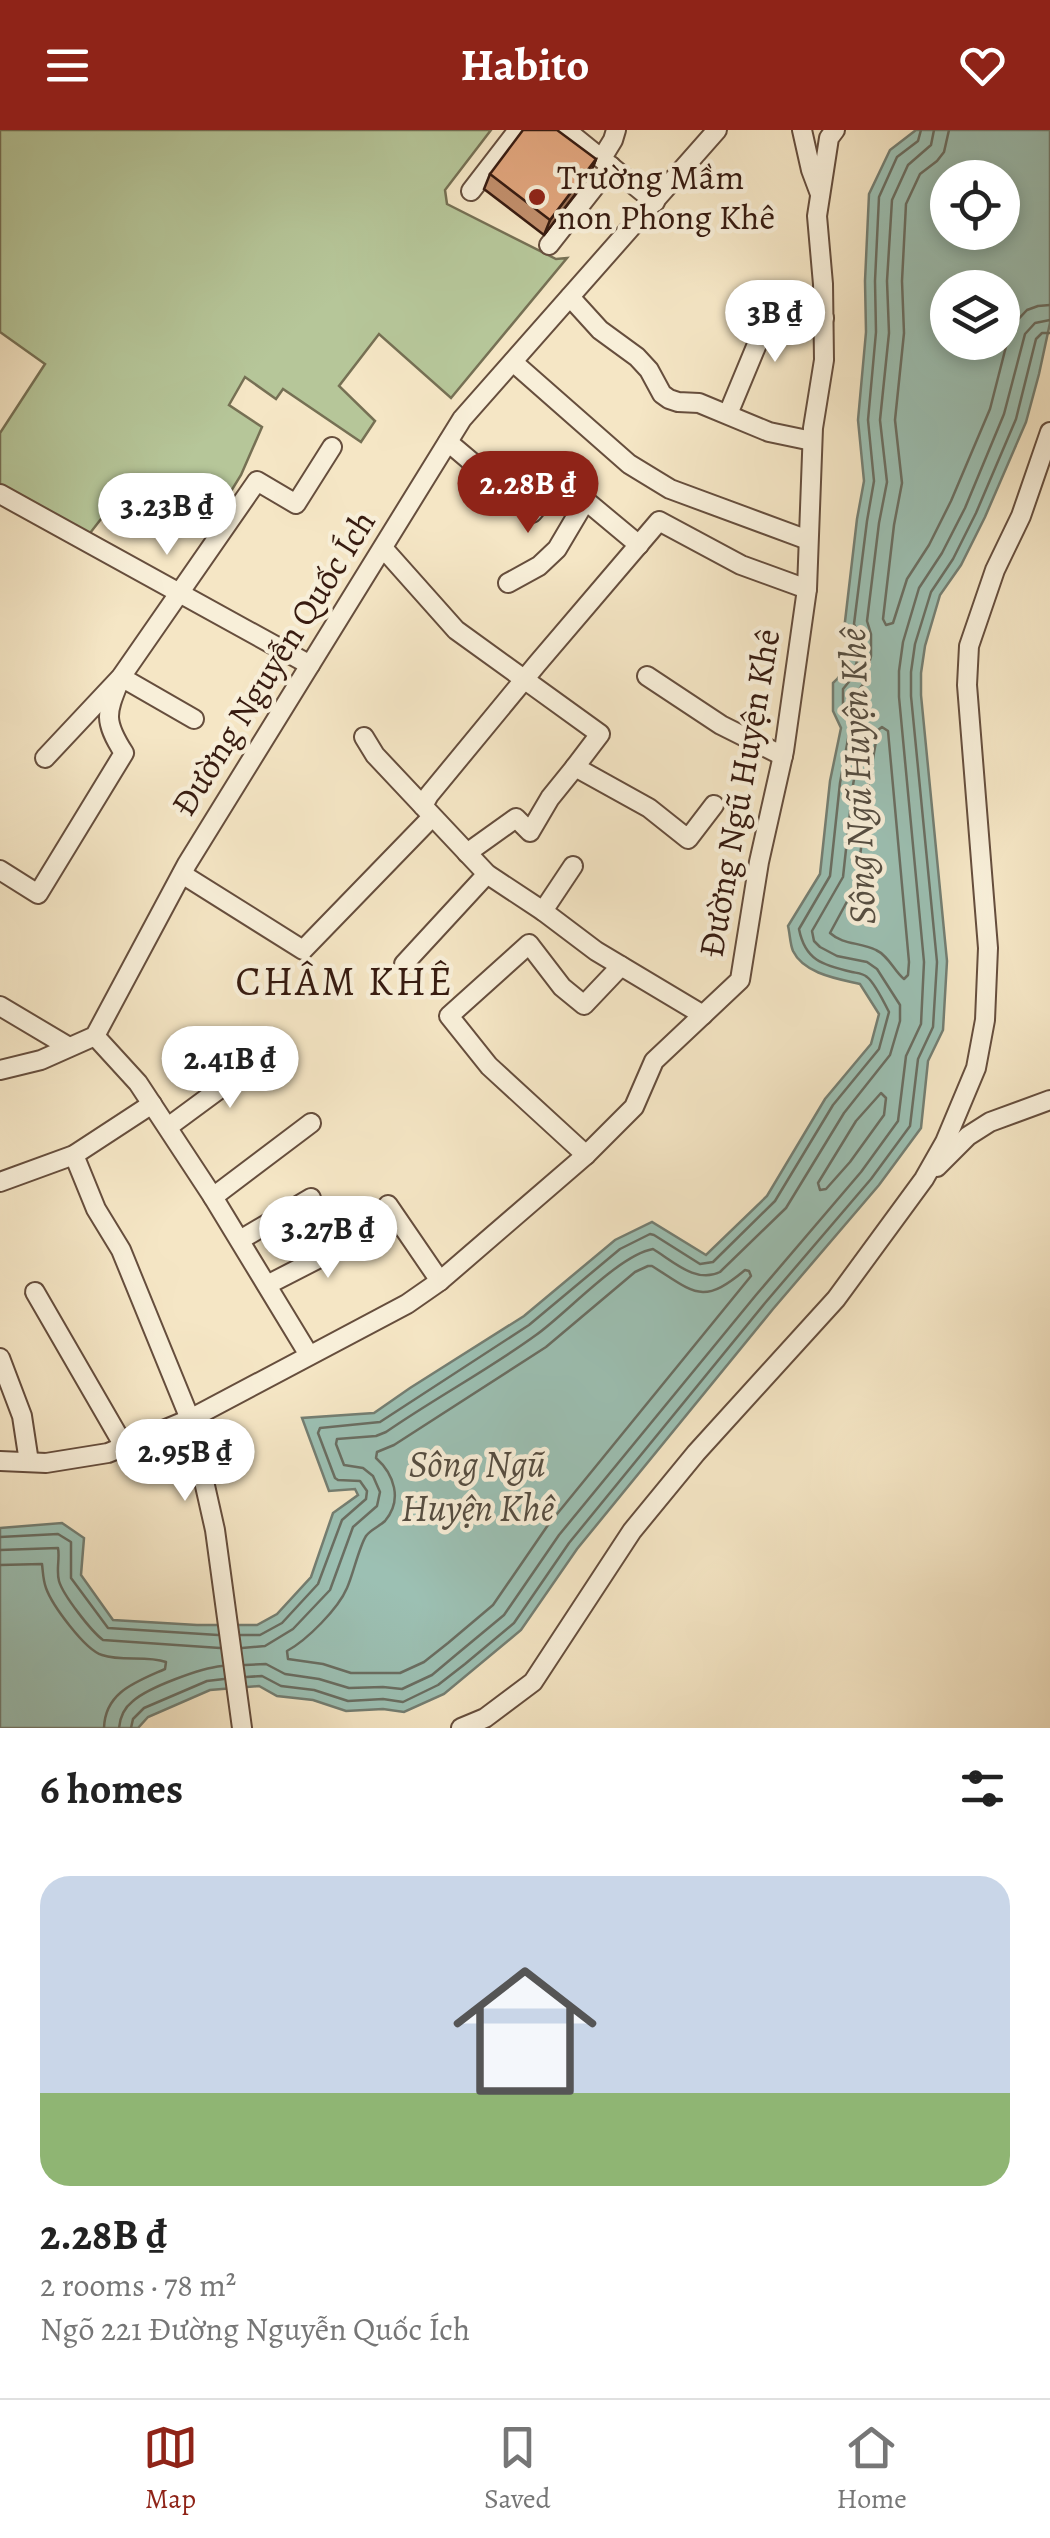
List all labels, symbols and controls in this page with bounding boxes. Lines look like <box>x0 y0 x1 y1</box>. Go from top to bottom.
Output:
text: Habito <box>460 34 590 96</box>
icon: menu <box>40 38 95 93</box>
icon: heart <box>955 38 1010 93</box>
place label: Trường Mầm non Phong Khê <box>557 153 775 241</box>
map controls <box>930 160 1020 360</box>
button: locate <box>930 160 1020 250</box>
marker: Trường Mầm non Phong Khê <box>526 186 548 208</box>
button: layers <box>930 270 1020 360</box>
pin: 3B ₫ <box>716 280 834 365</box>
text: 3B ₫ <box>747 290 803 334</box>
pin: 2.28B ₫ <box>436 451 620 536</box>
text: 2.28B ₫ <box>479 461 577 505</box>
pin: 3.23B ₫ <box>75 473 259 558</box>
text: 3.23B ₫ <box>120 483 214 527</box>
street label: Đường Nguyễn Quốc Ích <box>159 501 387 825</box>
street label: Đường Ngũ Huyện Khê <box>687 625 791 961</box>
water label: Sông Ngũ Huyện Khê <box>826 625 888 926</box>
district label: CHÂM KHÊ <box>236 954 454 1009</box>
pin: 2.41B ₫ <box>138 1026 322 1111</box>
text: 2.41B ₫ <box>184 1036 276 1080</box>
pin: 3.27B ₫ <box>236 1196 420 1281</box>
text: 3.27B ₫ <box>281 1206 375 1250</box>
pin: 2.95B ₫ <box>93 1419 277 1504</box>
text: 2.95B ₫ <box>138 1429 232 1473</box>
water label: Sông Ngũ Huyện Khê <box>401 1438 557 1534</box>
text: 6 homes <box>40 1760 183 1817</box>
icon: filters <box>955 1761 1010 1816</box>
icon: home <box>435 1941 615 2121</box>
text: 2.28B ₫ <box>40 2206 167 2263</box>
text: 2 rooms · 78 m² <box>40 2263 236 2307</box>
text: Ngõ 221 Đường Nguyễn Quốc Ích <box>40 2307 470 2351</box>
tab: Map <box>143 2420 198 2518</box>
tab: Saved <box>484 2420 551 2518</box>
tab: Home <box>837 2420 907 2518</box>

